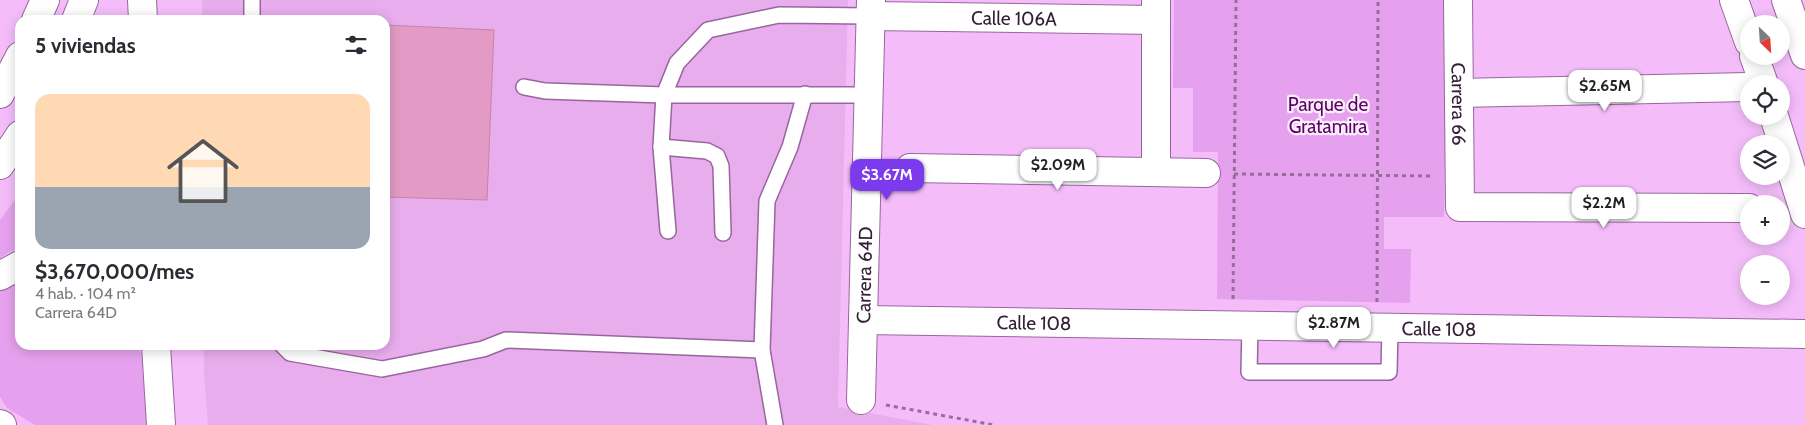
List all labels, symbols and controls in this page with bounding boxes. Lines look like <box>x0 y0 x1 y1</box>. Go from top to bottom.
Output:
street label: Calle 106A <box>971 6 1057 31</box>
north arrow <box>1740 15 1790 65</box>
map controls <box>1740 15 1790 305</box>
icon: filters <box>342 31 370 59</box>
text: 5 viviendas <box>35 33 136 58</box>
street label: Carrera 66 <box>1447 62 1470 146</box>
pin: $2.65M <box>1564 70 1646 112</box>
button: locate <box>1740 75 1790 125</box>
text: $2.65M <box>1579 76 1631 95</box>
park label: Parque de Gratamira <box>1288 93 1368 138</box>
icon: home <box>158 126 248 216</box>
button: layers <box>1740 135 1790 185</box>
pin: $2.09M <box>1017 148 1099 191</box>
text: $2.09M <box>1031 155 1085 174</box>
pin: $3.67M <box>846 158 928 201</box>
text: $3.67M <box>861 165 913 184</box>
pin: $2.2M <box>1569 186 1639 229</box>
text: $2.2M <box>1582 193 1626 212</box>
button: + <box>1740 195 1790 245</box>
street label: Carrera 64D <box>852 226 877 324</box>
button: − <box>1740 255 1790 305</box>
text: $3,670,000/mes <box>35 259 194 284</box>
text: 4 hab. · 104 m² <box>35 284 136 303</box>
text: Carrera 64D <box>35 303 117 322</box>
pin: $2.87M <box>1293 306 1375 349</box>
street label: Calle 108 <box>996 311 1071 335</box>
text: $2.87M <box>1308 313 1360 332</box>
street label: Calle 108 <box>1401 317 1476 341</box>

